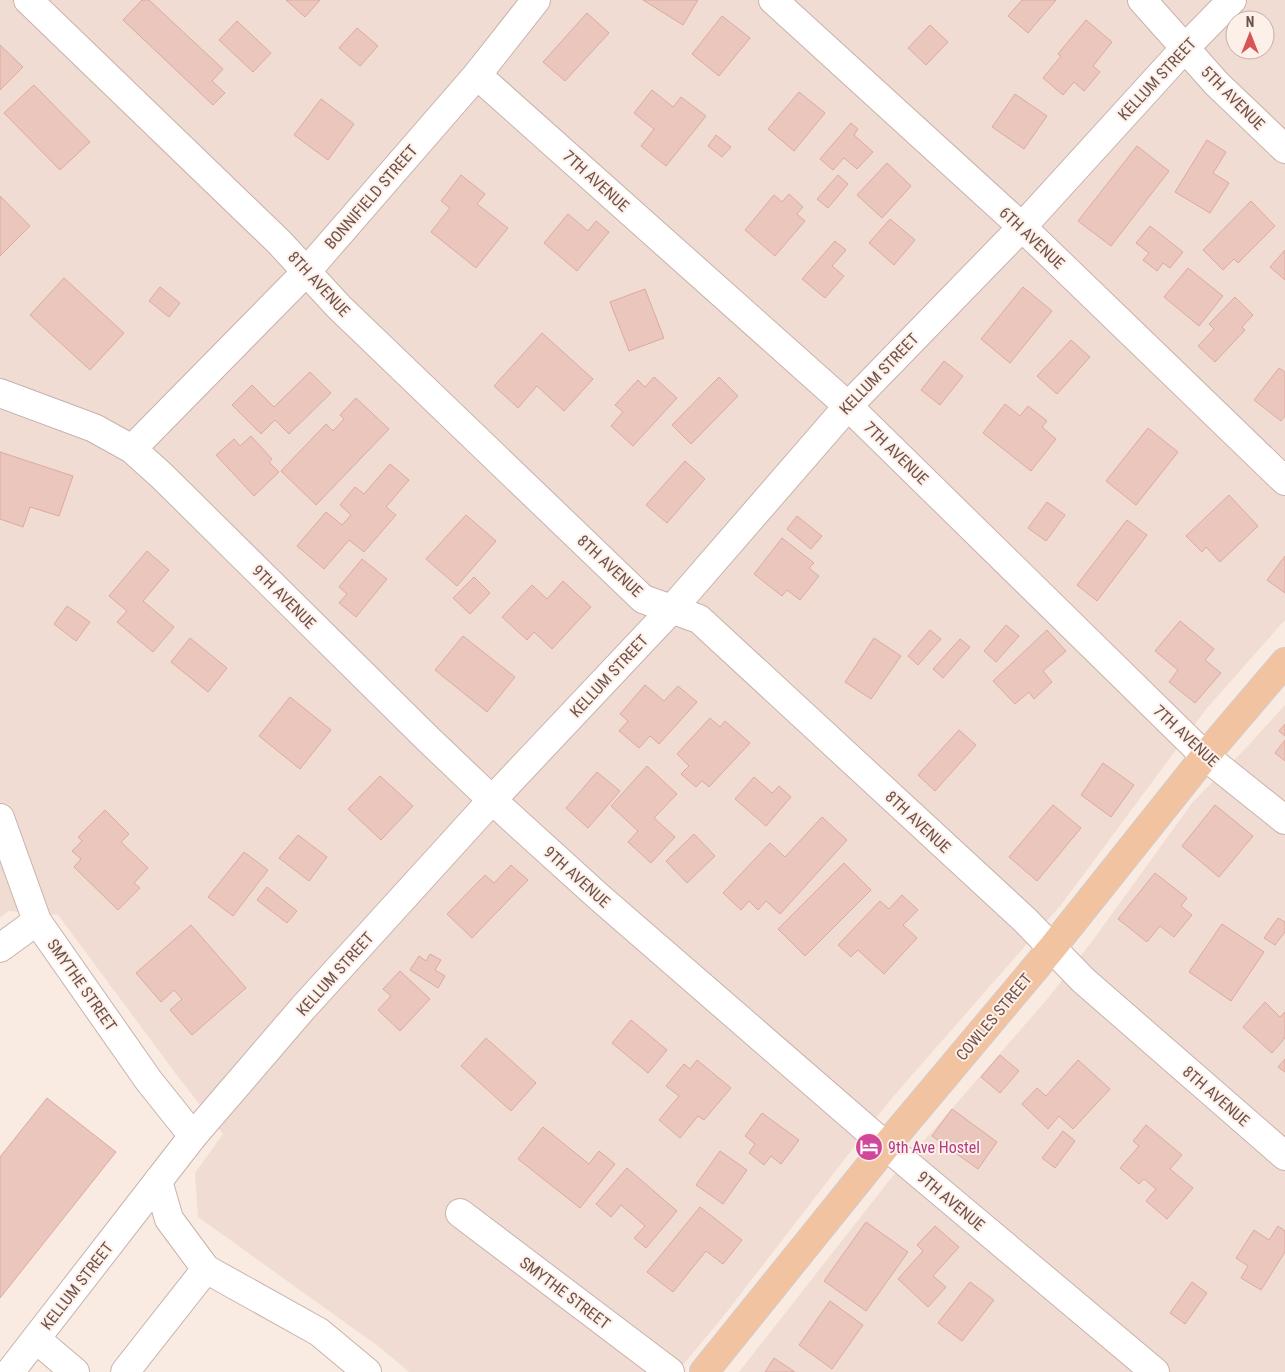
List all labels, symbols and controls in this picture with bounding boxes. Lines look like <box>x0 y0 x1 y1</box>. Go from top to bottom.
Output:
north arrow <box>1225 10 1275 60</box>
text: N <box>1246 14 1254 30</box>
street label: KELLUM STREET <box>1114 34 1200 124</box>
street label: 5TH AVENUE <box>1197 62 1269 134</box>
street label: BONNIFIELD STREET <box>321 141 421 253</box>
street label: 7TH AVENUE <box>559 146 633 216</box>
street label: 6TH AVENUE <box>995 203 1069 273</box>
street label: 8TH AVENUE <box>284 247 354 321</box>
street label: KELLUM STREET <box>835 329 923 419</box>
street label: 7TH AVENUE <box>860 418 932 488</box>
street label: 8TH AVENUE <box>573 531 647 601</box>
street label: 9TH AVENUE <box>248 561 320 633</box>
street label: KELLUM STREET <box>566 631 652 721</box>
street label: 7TH AVENUE <box>1149 701 1223 771</box>
street label: 8TH AVENUE <box>881 787 955 857</box>
street label: 9TH AVENUE <box>540 842 614 912</box>
street label: KELLUM STREET <box>293 928 377 1020</box>
street label: SMYTHE STREET <box>43 935 121 1035</box>
street label: COWLES STREET <box>952 970 1036 1064</box>
street label: 8TH AVENUE <box>1179 1062 1253 1130</box>
hotel icon: 9th Ave Hostel <box>854 1132 884 1162</box>
place label: 9th Ave Hostel <box>888 1138 980 1157</box>
street label: 9TH AVENUE <box>913 1167 989 1235</box>
street label: KELLUM STREET <box>37 1238 117 1334</box>
street label: SMYTHE STREET <box>516 1253 614 1333</box>

